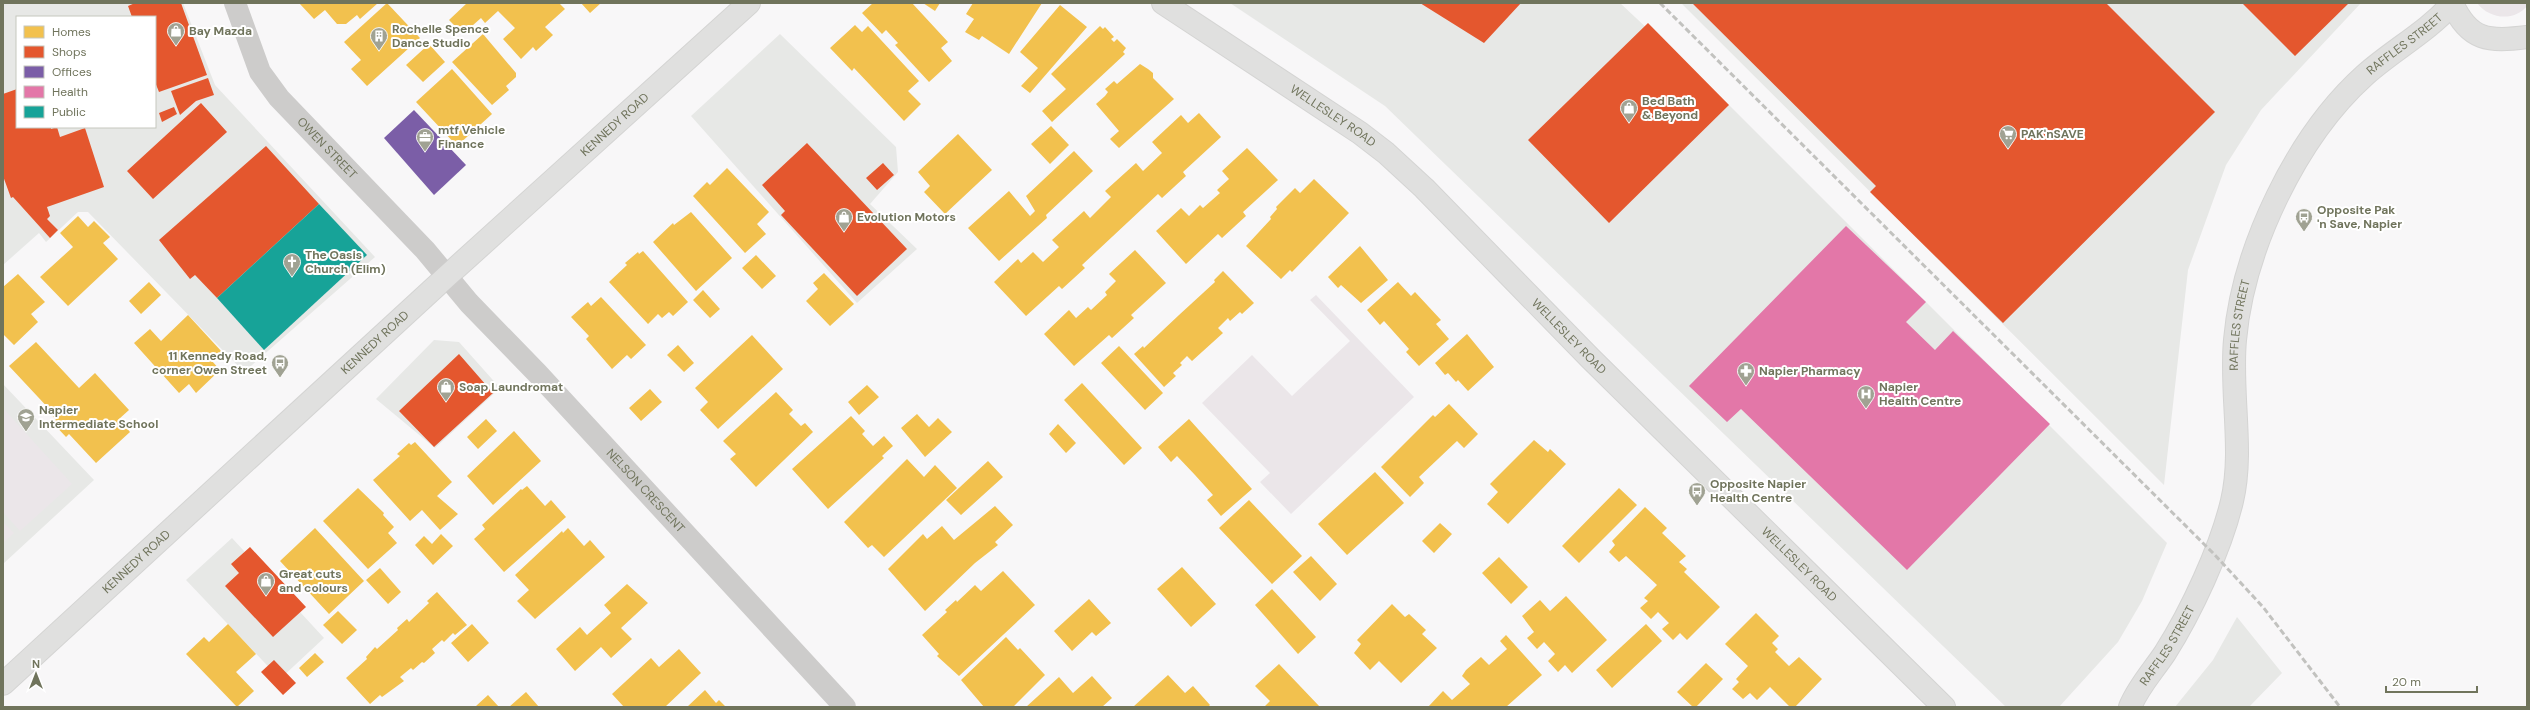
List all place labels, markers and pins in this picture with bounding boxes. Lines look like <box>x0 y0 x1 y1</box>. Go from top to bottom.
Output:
shop icon: Bay Mazda <box>166 21 186 46</box>
place label: Rochelle Spence Dance Studio <box>392 21 489 51</box>
place label: Bay Mazda <box>189 23 252 39</box>
building icon: Rochelle Spence Dance Studio <box>369 26 389 51</box>
place label: Bed Bath & Beyond <box>1642 93 1698 123</box>
shop icon: Bed Bath & Beyond <box>1619 98 1639 123</box>
place label: mtf Vehicle Finance <box>438 122 505 152</box>
supermarket icon: PAK'nSAVE <box>1998 124 2018 149</box>
place label: PAK'nSAVE <box>2021 126 2084 142</box>
office icon: mtf Vehicle Finance <box>415 127 435 152</box>
place label: Opposite Pak 'n Save, Napier <box>2317 202 2402 232</box>
shop icon: Evolution Motors <box>834 207 854 232</box>
bus stop icon: Opposite Pak 'n Save, Napier <box>2294 207 2314 232</box>
place label: Evolution Motors <box>857 209 956 225</box>
place label: The Oasis Church (Elim) <box>305 247 386 277</box>
church icon: The Oasis Church (Elim) <box>282 252 302 277</box>
place label: 11 Kennedy Road, corner Owen Street <box>152 348 267 378</box>
bus stop icon: 11 Kennedy Road, corner Owen Street <box>270 353 290 378</box>
pharmacy icon: Napier Pharmacy <box>1736 361 1756 386</box>
place label: Napier Pharmacy <box>1759 363 1861 379</box>
shop icon: Soap Laundromat <box>436 377 456 402</box>
place label: Soap Laundromat <box>459 379 563 395</box>
place label: Napier Health Centre <box>1879 379 1961 409</box>
hospital icon: Napier Health Centre <box>1856 384 1876 409</box>
place label: Napier Intermediate School <box>39 402 158 432</box>
school or university icon: Napier Intermediate School <box>16 407 36 432</box>
place label: Opposite Napier Health Centre <box>1710 476 1806 506</box>
bus stop icon: Opposite Napier Health Centre <box>1687 481 1707 506</box>
place label: Great cuts and colours <box>279 566 348 596</box>
shop icon: Great cuts and colours <box>256 571 276 596</box>

